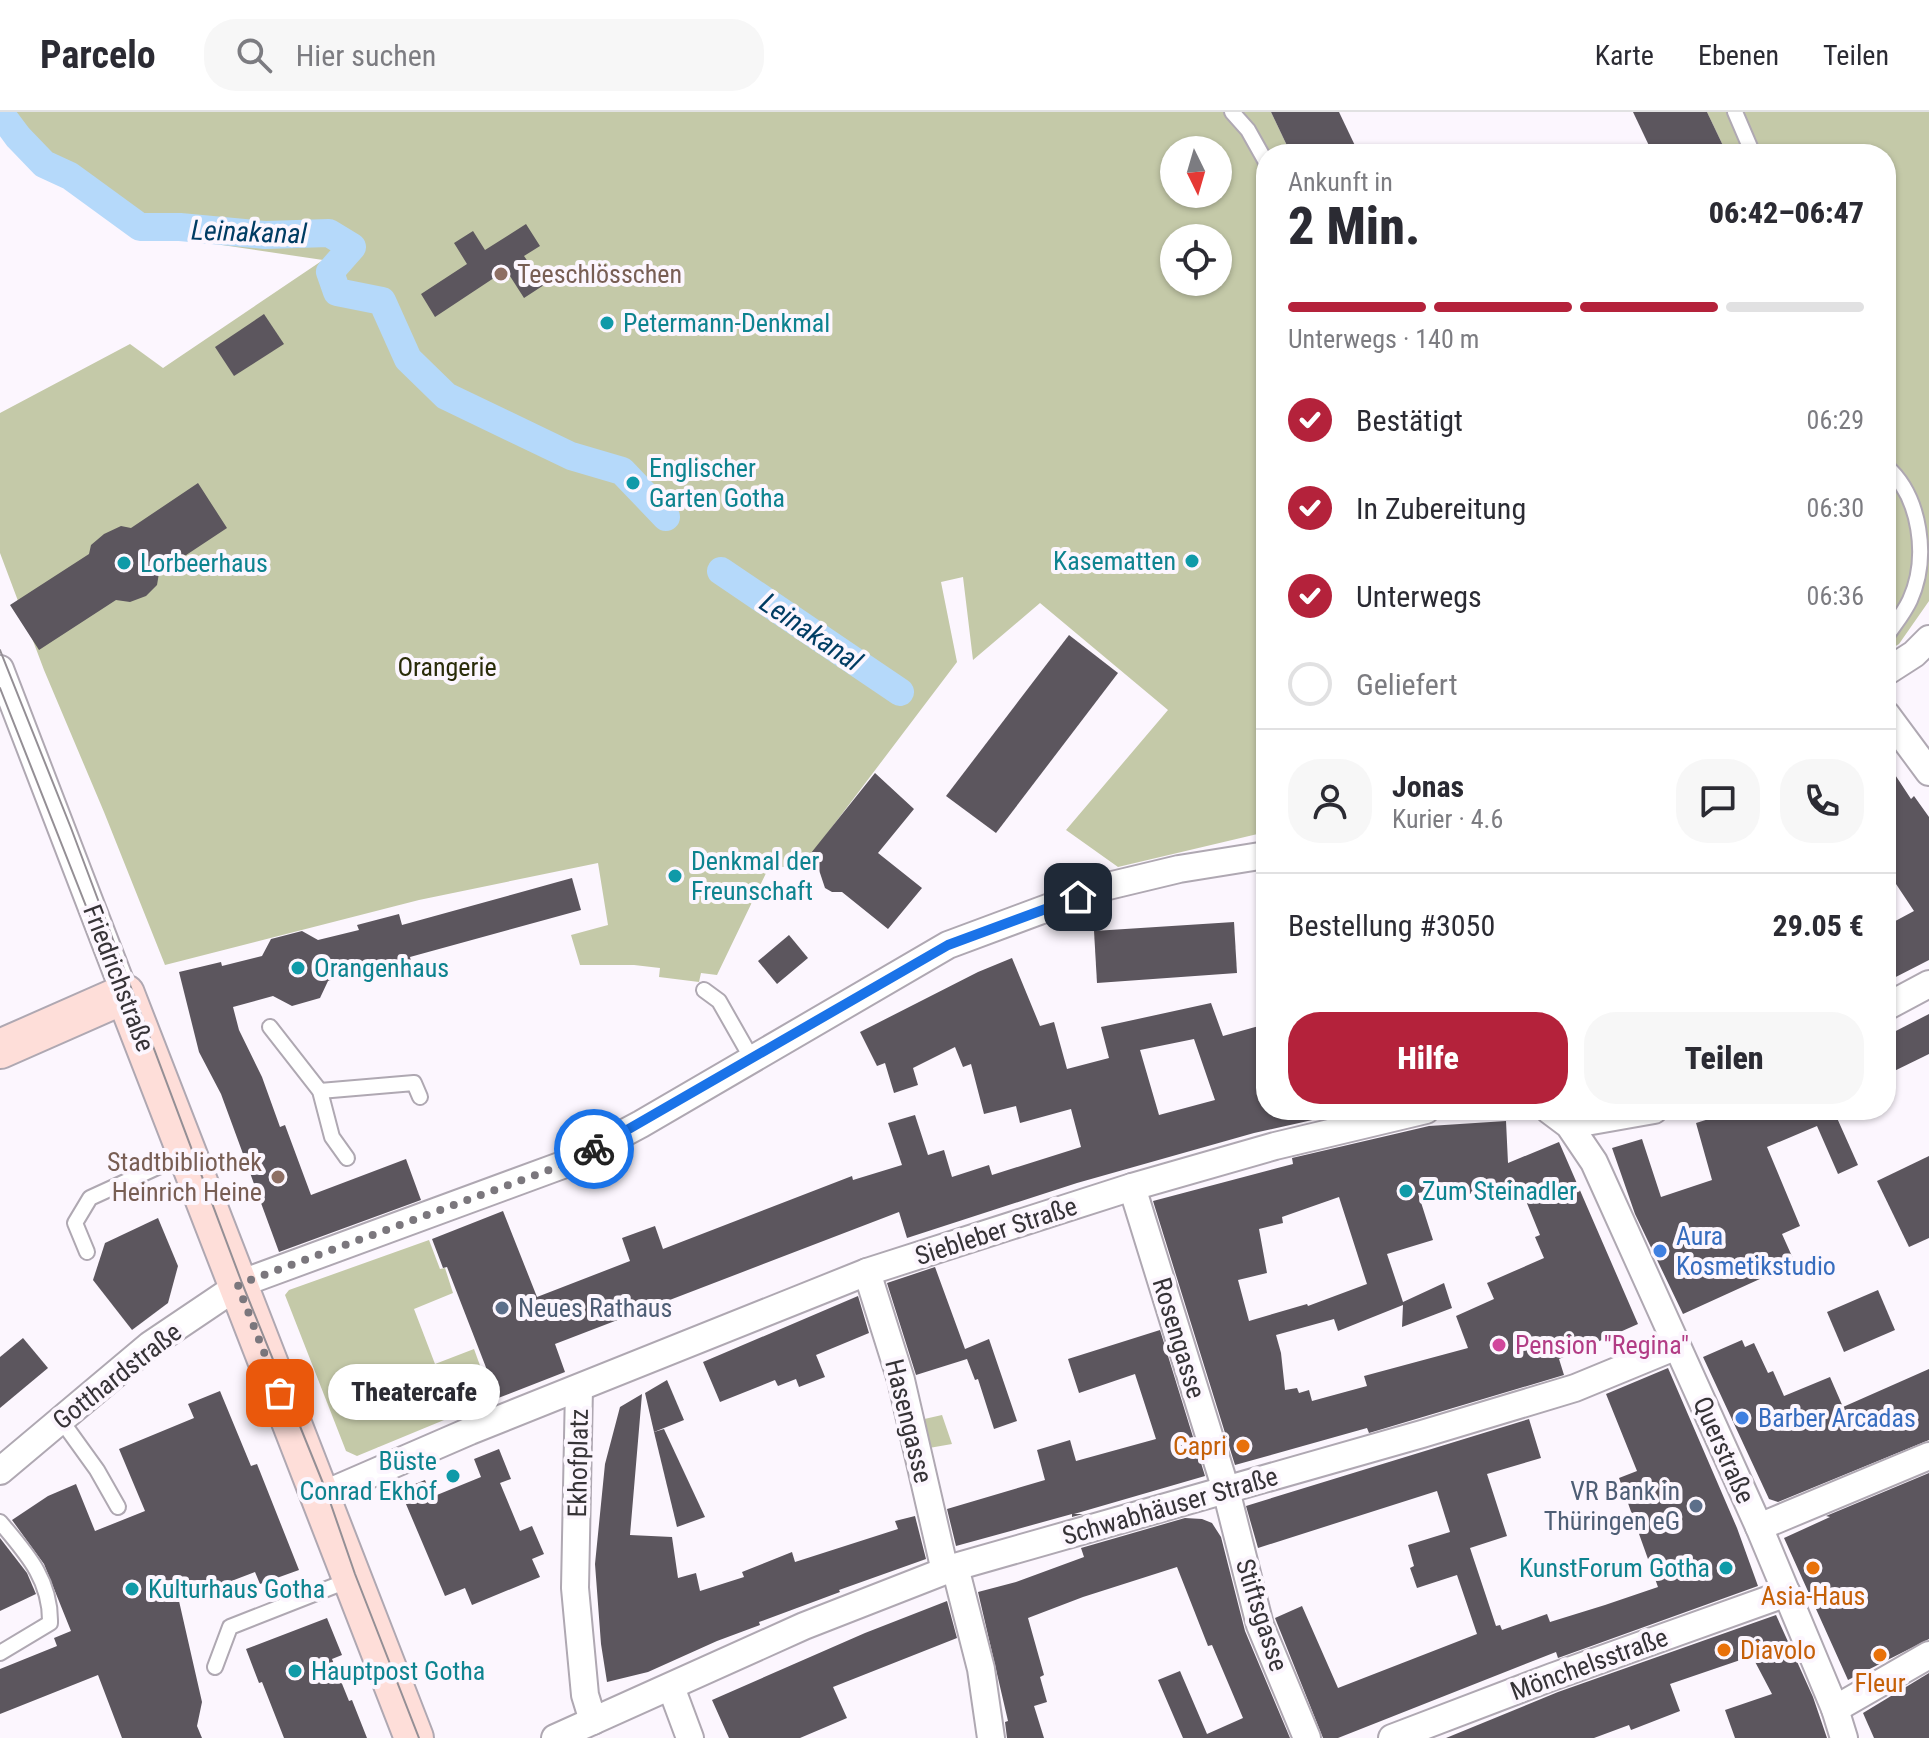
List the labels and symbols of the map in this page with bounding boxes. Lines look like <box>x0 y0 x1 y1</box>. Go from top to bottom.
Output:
north arrow <box>1160 136 1232 208</box>
water label: Leinakanal <box>191 213 308 251</box>
place label: Teeschlösschen <box>517 259 682 289</box>
marker: Teeschlösschen <box>492 265 510 283</box>
place label: Petermann-Denkmal <box>623 308 830 338</box>
marker: Petermann-Denkmal <box>598 314 616 332</box>
place label: Englischer Garten Gotha <box>649 453 785 513</box>
marker: Englischer Garten Gotha <box>624 474 642 492</box>
place label: Kasematten <box>1053 546 1176 576</box>
place label: Lorbeerhaus <box>140 548 268 578</box>
marker: Kasematten <box>1183 552 1201 570</box>
marker: Lorbeerhaus <box>115 554 133 572</box>
water label: Leinakanal <box>754 586 869 678</box>
park label: Orangerie <box>397 652 497 682</box>
place label: Denkmal der Freunschaft <box>691 846 819 906</box>
pin <box>1044 863 1112 931</box>
marker: Denkmal der Freunschaft <box>666 867 684 885</box>
street label: Friedrichstraße <box>77 900 161 1056</box>
place label: Orangenhaus <box>314 953 449 983</box>
marker: Orangenhaus <box>289 959 307 977</box>
courier <box>554 1109 634 1189</box>
place label: Stadtbibliothek Heinrich Heine <box>107 1147 262 1207</box>
marker: Stadtbibliothek Heinrich Heine <box>269 1168 287 1186</box>
place label: Zum Steinadler <box>1422 1176 1577 1206</box>
marker: Zum Steinadler <box>1397 1182 1415 1200</box>
street label: Siebleber Straße <box>911 1191 1081 1271</box>
place label: Aura Kosmetikstudio <box>1676 1221 1836 1281</box>
marker: Aura Kosmetikstudio <box>1651 1242 1669 1260</box>
street label: Rosengasse <box>1146 1274 1212 1402</box>
place label: Neues Rathaus <box>518 1293 672 1323</box>
marker: Neues Rathaus <box>493 1299 511 1317</box>
street label: Gotthardstraße <box>47 1317 187 1435</box>
place label: Pension "Regina" <box>1515 1330 1689 1360</box>
marker: Pension "Regina" <box>1490 1336 1508 1354</box>
street label: Hasengasse <box>879 1356 939 1486</box>
pin <box>246 1359 314 1427</box>
callout: Theatercafe <box>328 1365 500 1421</box>
street label: Querstraße <box>1687 1392 1761 1508</box>
place label: Barber Arcadas <box>1758 1403 1916 1433</box>
street label: Ekhofplatz <box>562 1408 594 1518</box>
marker: Barber Arcadas <box>1733 1409 1751 1427</box>
place label: Capri <box>1173 1431 1227 1461</box>
marker: Capri <box>1234 1437 1252 1455</box>
place label: Büste Conrad Ekhof <box>299 1446 437 1506</box>
street label: Schwabhäuser Straße <box>1059 1461 1281 1551</box>
marker: Büste Conrad Ekhof <box>444 1467 462 1485</box>
place label: VR Bank in Thüringen eG <box>1544 1476 1680 1536</box>
marker: VR Bank in Thüringen eG <box>1687 1497 1705 1515</box>
place label: KunstForum Gotha <box>1519 1553 1710 1583</box>
street label: Stiftsgasse <box>1230 1555 1294 1675</box>
marker: KunstForum Gotha <box>1717 1559 1735 1577</box>
marker: Asia-Haus <box>1804 1559 1822 1577</box>
place label: Kulturhaus Gotha <box>148 1574 325 1604</box>
marker: Kulturhaus Gotha <box>123 1580 141 1598</box>
place label: Asia-Haus <box>1761 1581 1865 1611</box>
street label: Mönchelsstraße <box>1506 1622 1672 1706</box>
place label: Diavolo <box>1740 1635 1816 1665</box>
marker: Diavolo <box>1715 1641 1733 1659</box>
marker: Fleur <box>1871 1646 1889 1664</box>
place label: Hauptpost Gotha <box>311 1656 485 1686</box>
marker: Hauptpost Gotha <box>286 1662 304 1680</box>
place label: Fleur <box>1854 1668 1906 1698</box>

